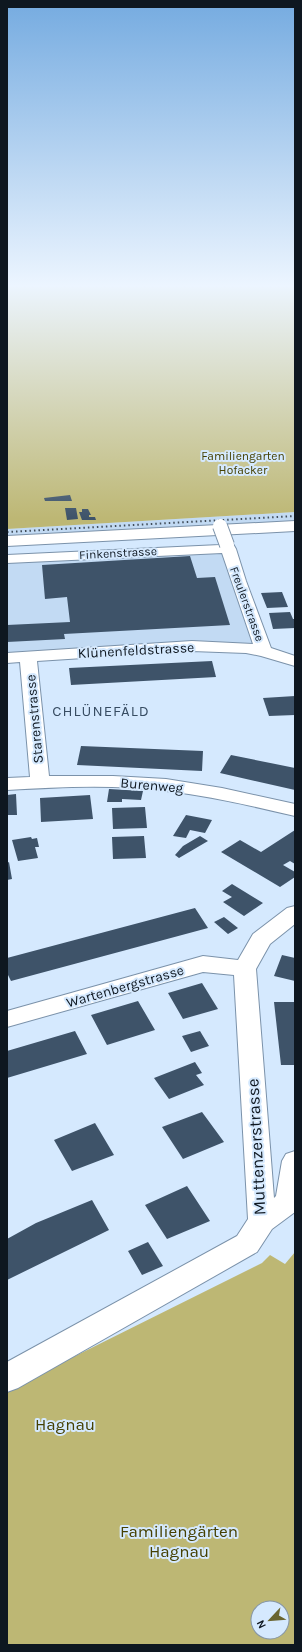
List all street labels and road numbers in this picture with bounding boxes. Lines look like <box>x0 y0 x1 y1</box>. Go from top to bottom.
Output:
street label: Finkenstrasse <box>79 544 157 562</box>
street label: Freulerstrasse <box>227 565 267 643</box>
street label: Klünenfeldstrasse <box>77 639 195 662</box>
street label: Starenstrasse <box>22 674 47 764</box>
street label: Burenweg <box>120 774 184 797</box>
street label: Wartenbergstrasse <box>65 962 186 1011</box>
street label: Muttenzerstrasse <box>242 1078 270 1216</box>

